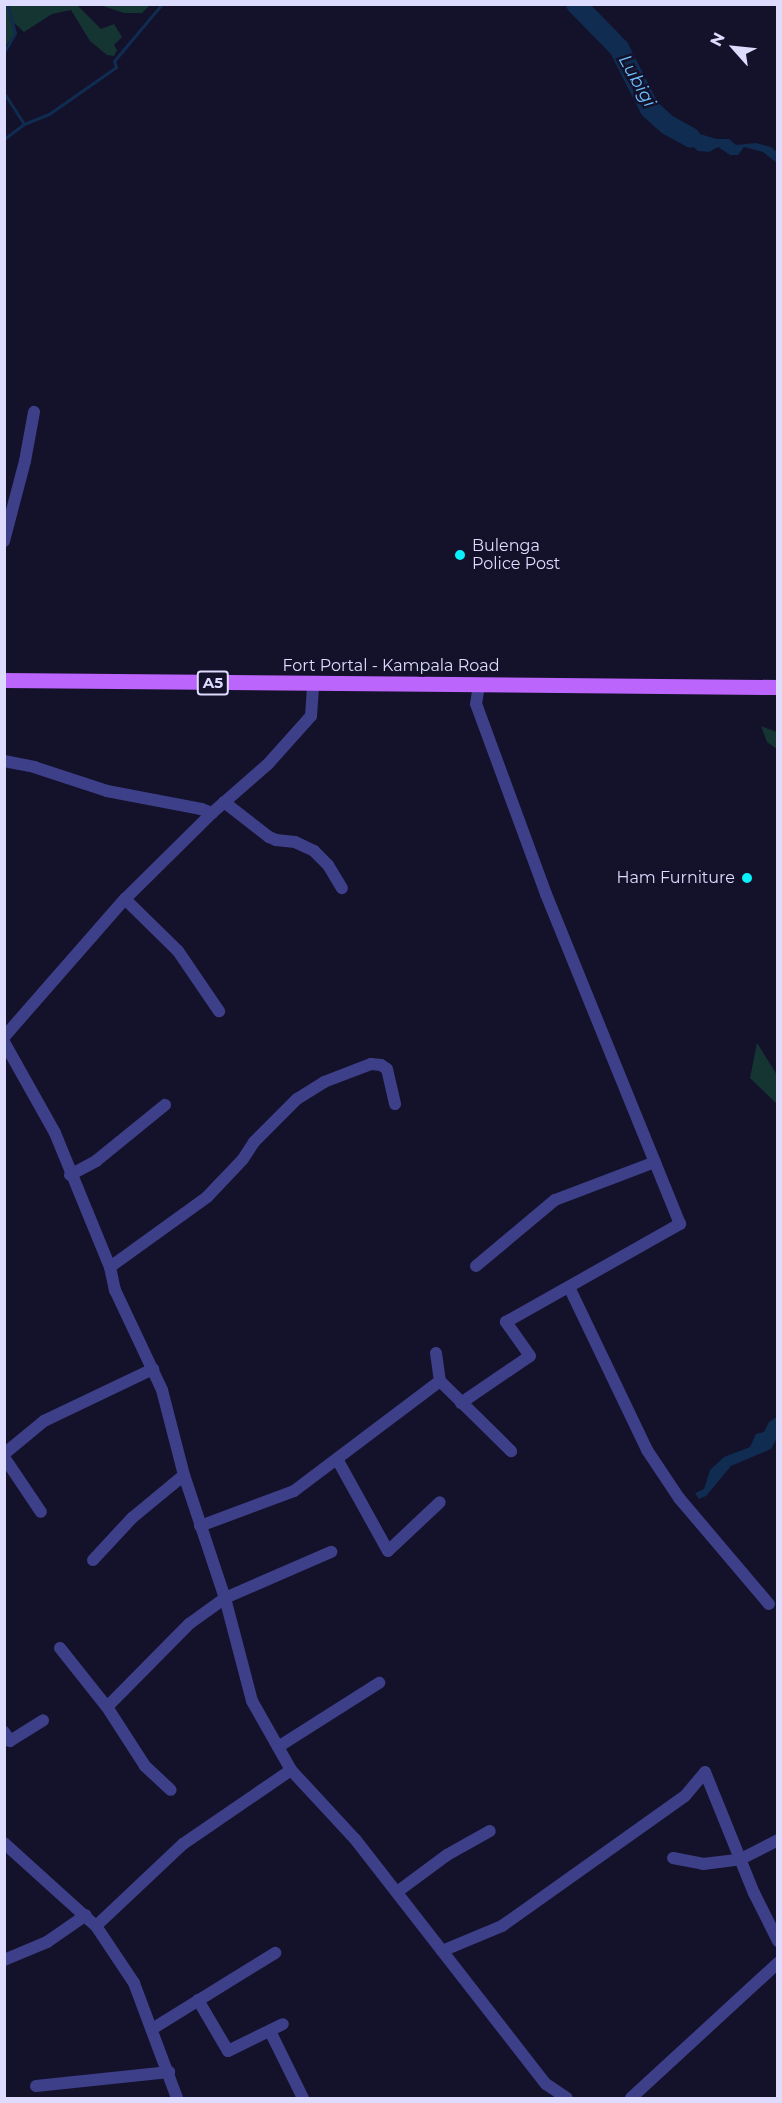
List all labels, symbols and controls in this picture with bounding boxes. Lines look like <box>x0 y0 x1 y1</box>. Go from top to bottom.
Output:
north arrow <box>704 18 764 78</box>
text: N <box>706 30 729 50</box>
water label: Lubigi <box>614 51 660 111</box>
place label: Bulenga Police Post <box>472 536 560 574</box>
marker: Bulenga Police Post <box>453 548 467 562</box>
street label: Fort Portal - Kampala Road <box>282 656 500 676</box>
road number: A5 <box>196 671 230 695</box>
place label: Ham Furniture <box>616 868 735 888</box>
marker: Ham Furniture <box>740 871 754 885</box>

